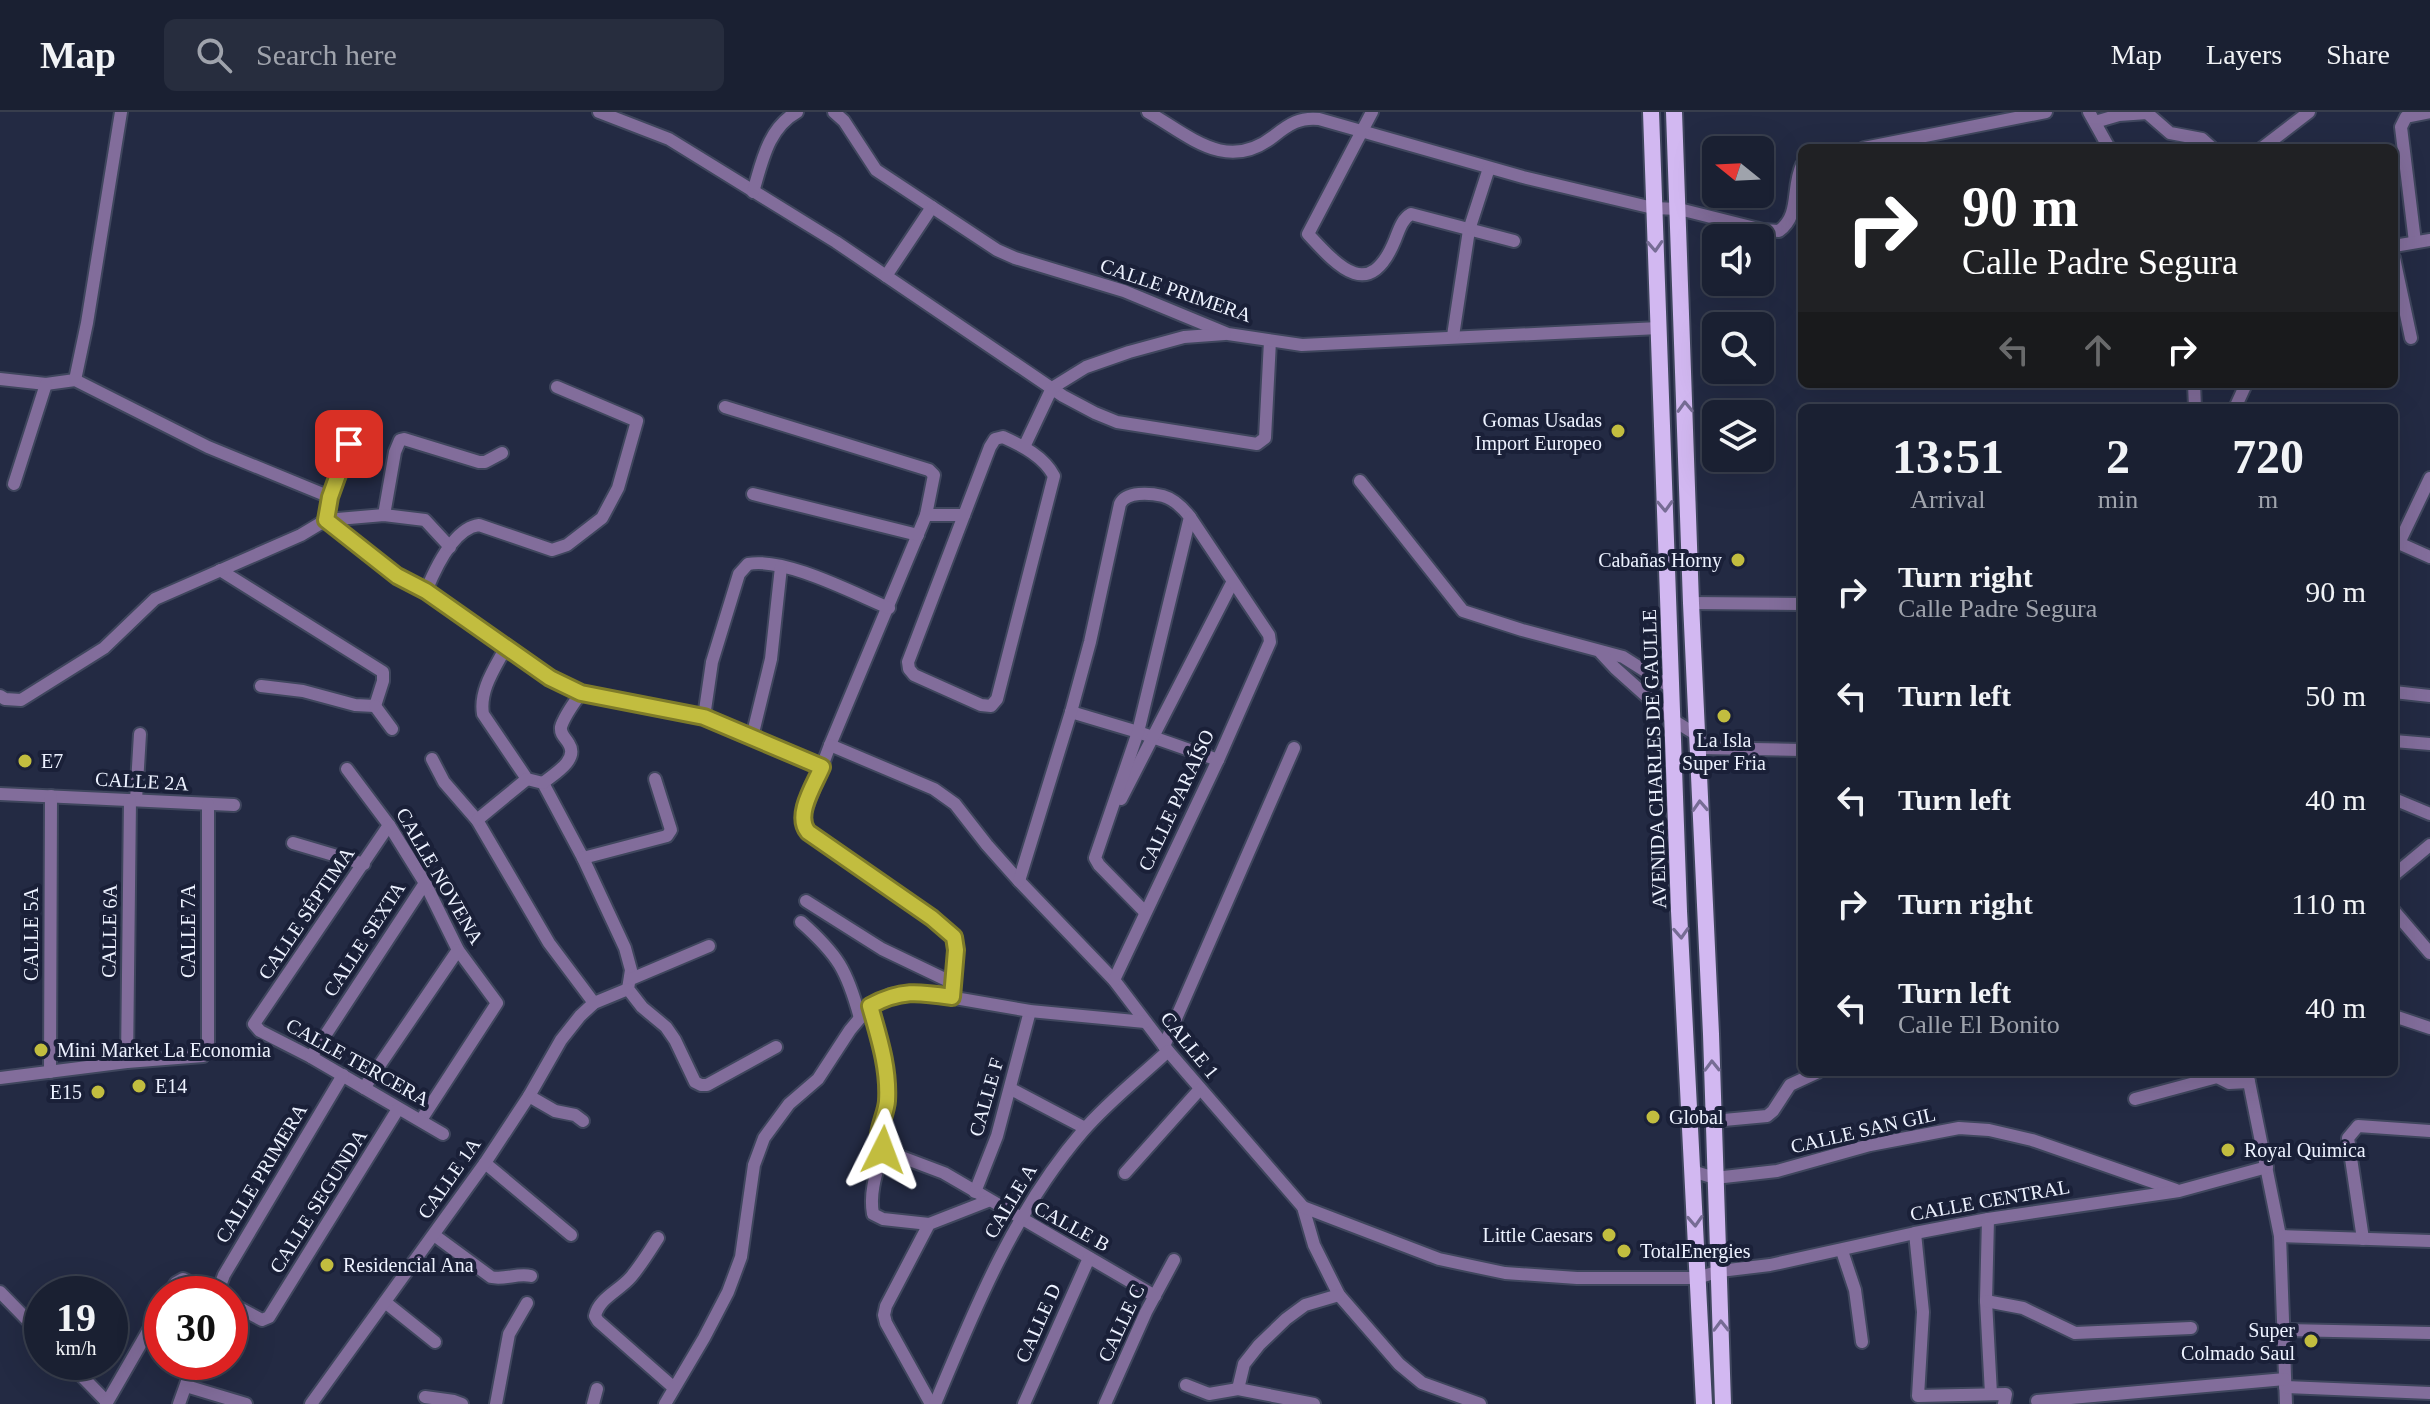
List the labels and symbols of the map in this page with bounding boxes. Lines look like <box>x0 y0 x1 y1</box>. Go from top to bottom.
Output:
north arrow <box>1702 136 1774 208</box>
one-way arrow <box>1646 240 1663 253</box>
street label: CALLE PRIMERA <box>1098 254 1255 326</box>
one-way arrow <box>1676 400 1693 413</box>
place label: Gomas Usadas Import Europeo <box>1475 409 1602 455</box>
pin <box>315 410 383 478</box>
marker: Gomas Usadas Import Europeo <box>1609 422 1627 440</box>
one-way arrow <box>1657 500 1674 513</box>
place label: Cabañas Horny <box>1598 549 1722 572</box>
marker: Cabañas Horny <box>1729 551 1747 569</box>
street label: AVENIDA CHARLES DE GAULLE <box>1638 609 1670 909</box>
marker: La Isla Super Fria <box>1715 707 1733 725</box>
street label: CALLE PARAÍSO <box>1134 726 1218 874</box>
place label: La Isla Super Fria <box>1682 729 1766 775</box>
place label: E7 <box>41 750 63 772</box>
marker: E7 <box>16 752 34 770</box>
street label: CALLE 2A <box>95 768 190 794</box>
one-way arrow <box>1692 799 1709 812</box>
street label: CALLE NOVENA <box>392 804 488 949</box>
street label: CALLE SÉPTIMA <box>254 842 359 983</box>
street label: CALLE SEXTA <box>319 877 410 1000</box>
street label: CALLE 6A <box>97 883 121 978</box>
street label: CALLE 7A <box>177 884 199 978</box>
street label: CALLE 5A <box>20 887 42 981</box>
one-way arrow <box>1672 927 1689 940</box>
street label: CALLE 1 <box>1156 1007 1224 1083</box>
street label: CALLE TERCERA <box>283 1014 434 1111</box>
place label: Mini Market La Economia <box>57 1039 271 1061</box>
marker: Mini Market La Economia <box>32 1041 50 1059</box>
street label: CALLE F <box>964 1055 1008 1139</box>
one-way arrow <box>1703 1059 1721 1072</box>
place label: E14 <box>155 1075 187 1097</box>
marker: E14 <box>130 1077 148 1095</box>
place label: E15 <box>50 1081 82 1103</box>
marker: E15 <box>89 1083 107 1101</box>
street label: CALLE PRIMERA <box>211 1099 311 1247</box>
street label: CALLE SAN GIL <box>1789 1103 1937 1157</box>
place label: Global <box>1669 1106 1724 1128</box>
position arrow <box>841 1108 925 1192</box>
marker: Global <box>1644 1108 1662 1126</box>
street label: CALLE SEGUNDA <box>265 1125 371 1277</box>
street label: CALLE 1A <box>413 1133 485 1223</box>
place label: Royal Quimica <box>2244 1139 2366 1162</box>
marker: Royal Quimica <box>2219 1141 2237 1159</box>
street label: CALLE A <box>979 1159 1041 1242</box>
street label: CALLE CENTRAL <box>1908 1175 2072 1225</box>
street label: CALLE B <box>1030 1196 1114 1256</box>
one-way arrow <box>1686 1215 1703 1228</box>
place label: Little Caesars <box>1482 1224 1593 1246</box>
marker: Little Caesars <box>1600 1226 1618 1244</box>
place label: TotalEnergies <box>1640 1240 1751 1263</box>
marker: TotalEnergies <box>1615 1242 1633 1260</box>
place label: Residencial Ana <box>343 1254 474 1276</box>
marker: Residencial Ana <box>318 1256 336 1274</box>
speed limit sign: 30 <box>144 1276 248 1380</box>
street label: CALLE D <box>1011 1280 1065 1366</box>
street label: CALLE C <box>1094 1281 1148 1365</box>
one-way arrow <box>1713 1319 1730 1332</box>
place label: Super Colmado Saul <box>2181 1319 2295 1364</box>
marker: Super Colmado Saul <box>2302 1332 2320 1350</box>

